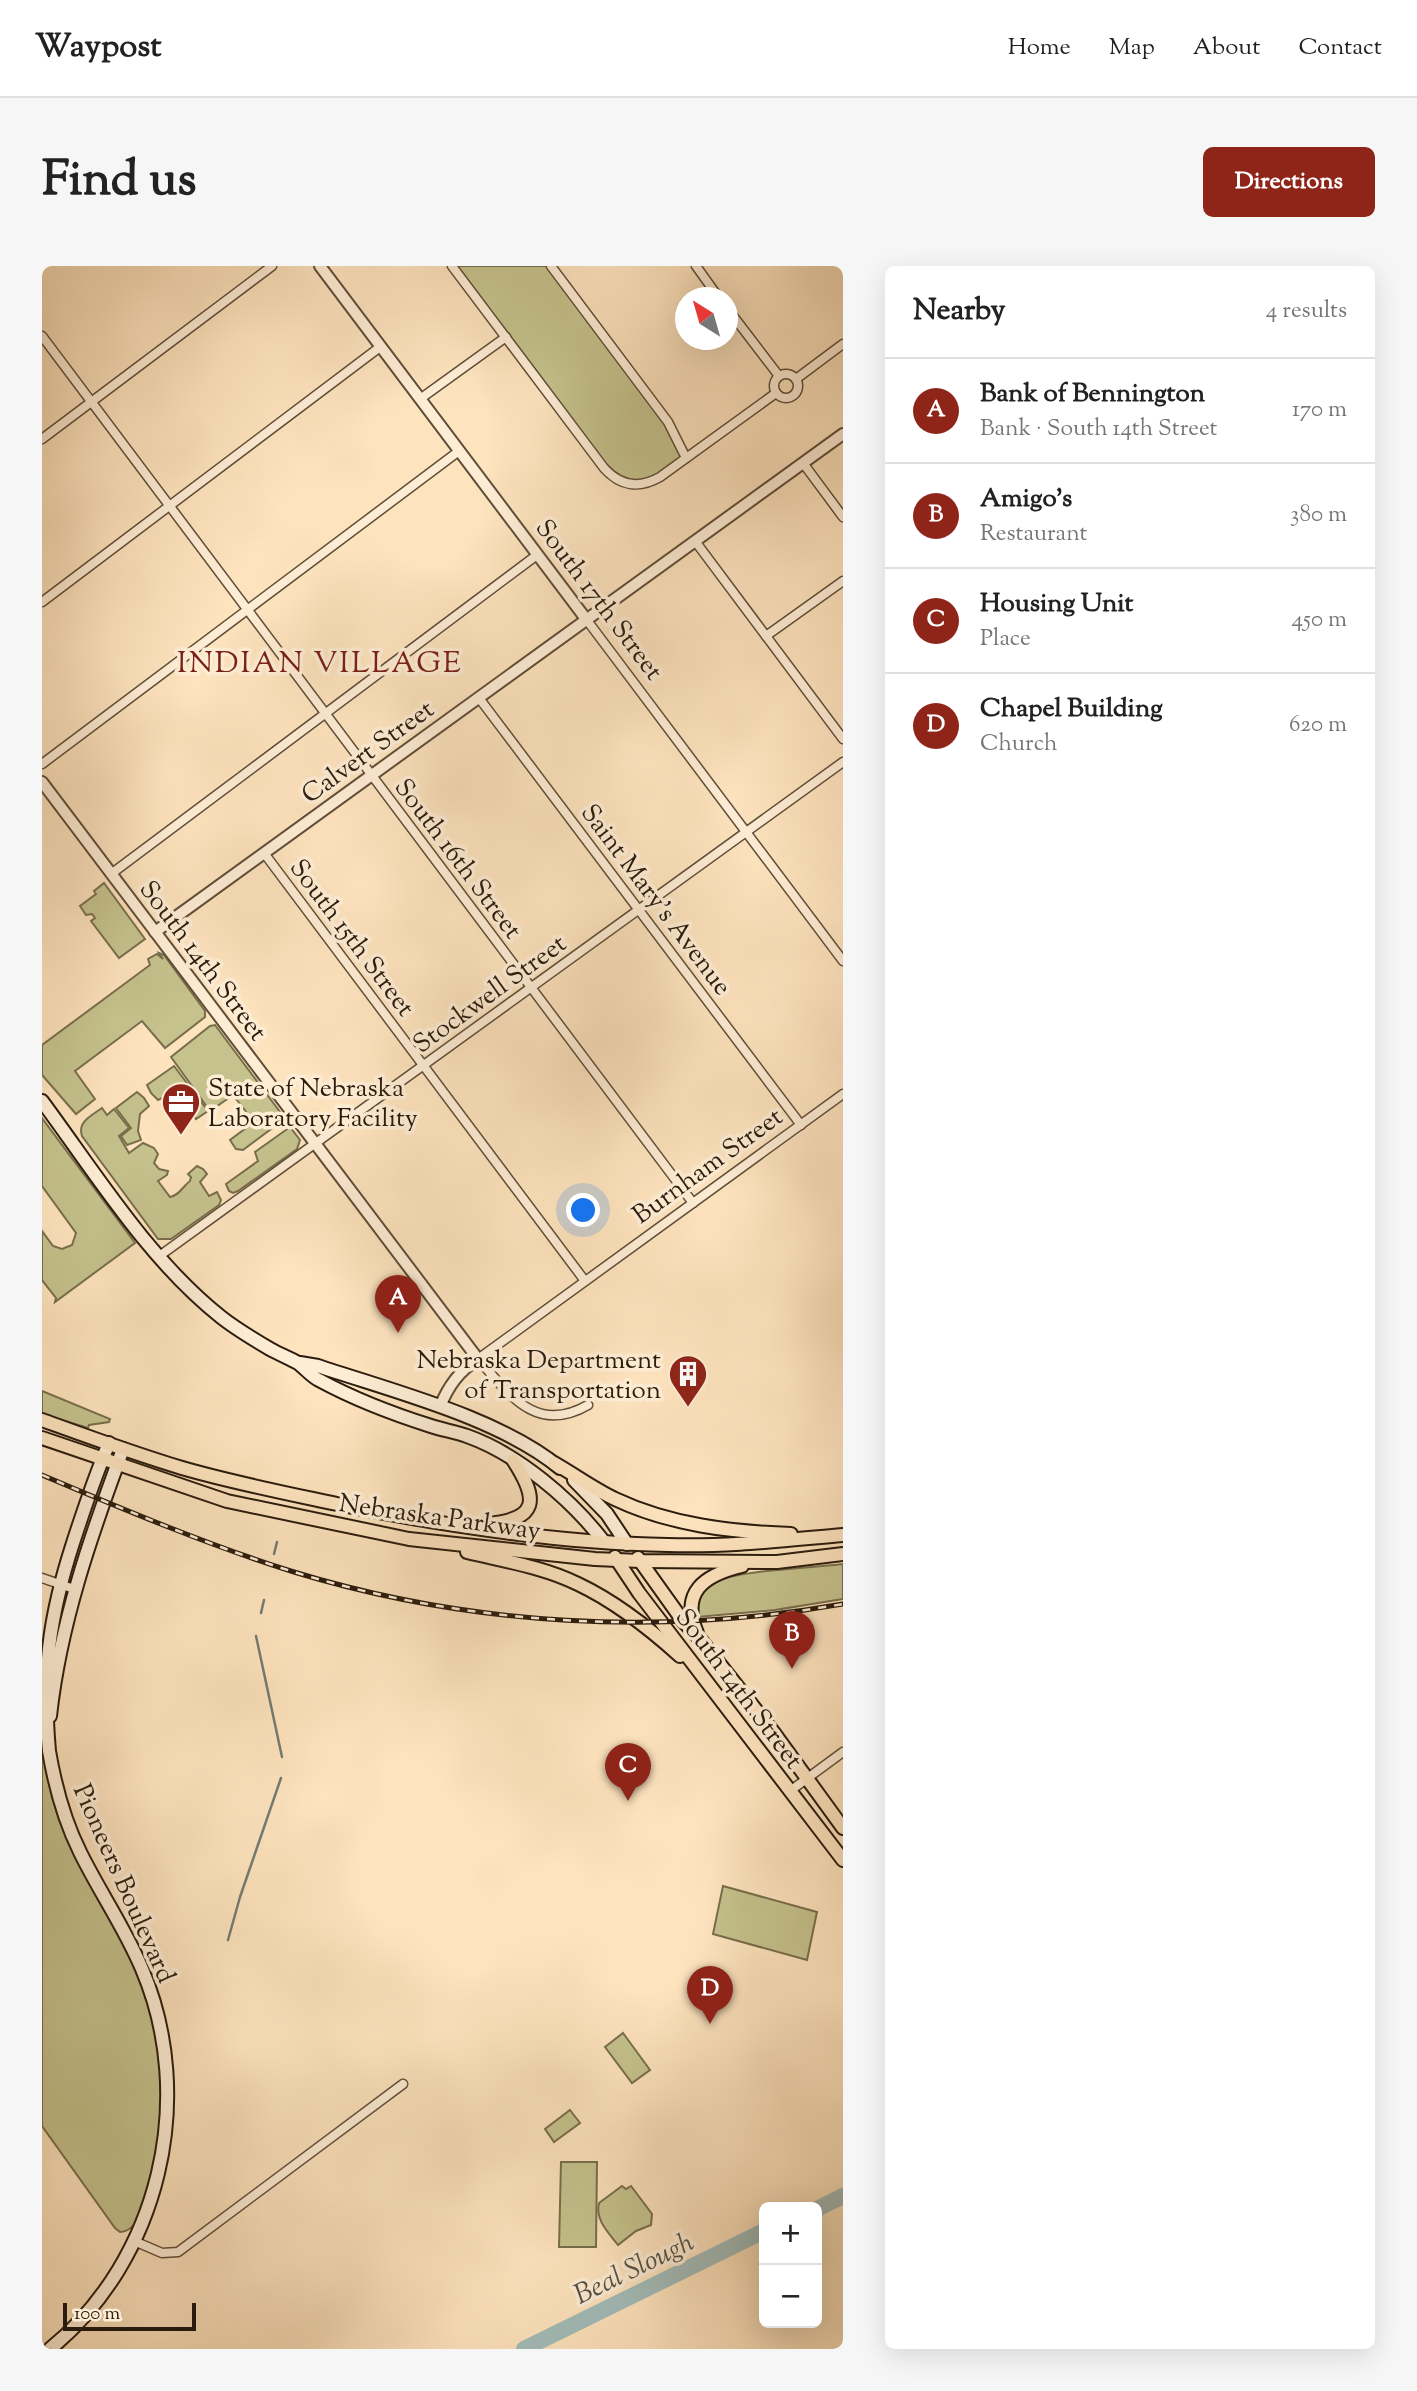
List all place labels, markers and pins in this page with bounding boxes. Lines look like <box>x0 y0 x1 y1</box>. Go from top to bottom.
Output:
place label: State of Nebraska Laboratory Facility <box>208 1071 418 1138</box>
office icon: State of Nebraska Laboratory Facility <box>160 1081 202 1136</box>
pin: A <box>375 1275 421 1333</box>
place label: Nebraska Department of Transportation <box>416 1343 661 1410</box>
building icon: Nebraska Department of Transportation <box>667 1353 709 1408</box>
pin: B <box>769 1611 815 1669</box>
pin: C <box>605 1743 651 1801</box>
pin: D <box>687 1966 733 2024</box>

